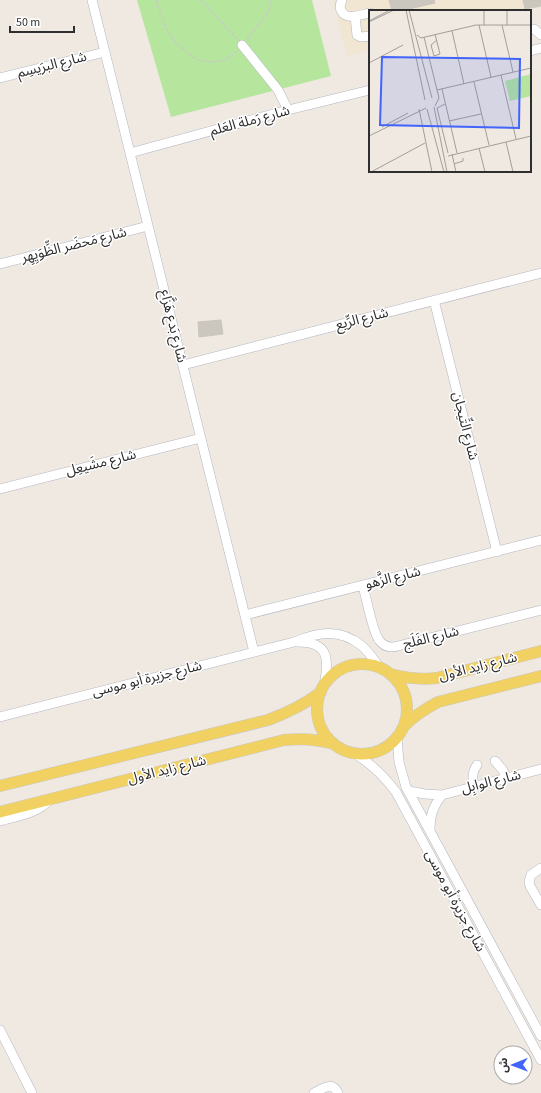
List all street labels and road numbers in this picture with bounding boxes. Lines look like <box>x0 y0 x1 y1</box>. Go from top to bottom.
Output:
street label: شارع البرَيسِم <box>15 47 89 83</box>
street label: شارع رَملة العَلم <box>208 101 292 141</box>
street label: شارع مَحضَر الظِّوَيِهِر <box>18 221 129 268</box>
street label: شارع بَدع هَزَّاع <box>154 287 193 365</box>
street label: شارع الرِّيع <box>333 303 391 335</box>
street label: شارع التِّيجان <box>447 390 483 462</box>
street label: شارع مشَيعِل <box>64 445 138 481</box>
street label: شارع الزَّهو <box>363 560 423 595</box>
street label: شارع الفَلَج <box>401 621 461 655</box>
street label: شارع زايد الأول <box>437 648 519 686</box>
street label: شارع جزيرة أبو موسى <box>90 656 204 702</box>
street label: شارع زايد الأول <box>126 751 208 789</box>
street label: شارع الوابِل <box>459 765 523 799</box>
street label: شارع جزيرة أبو موسى <box>420 847 490 956</box>

